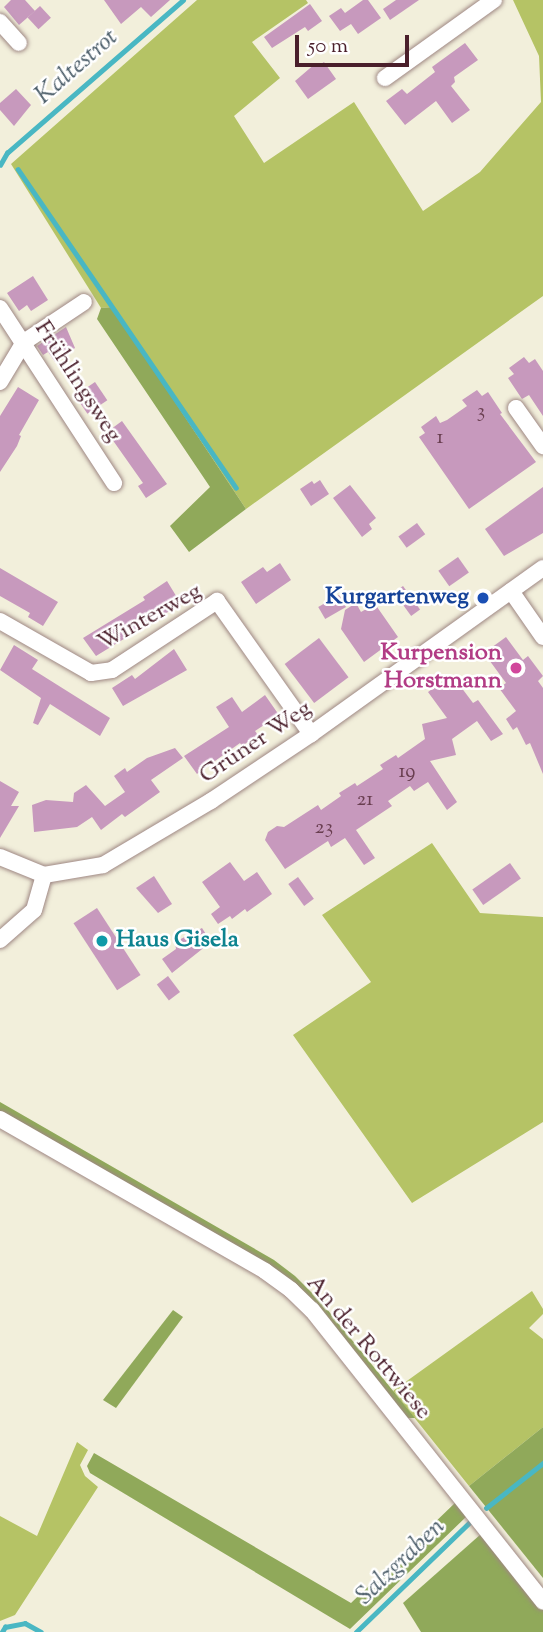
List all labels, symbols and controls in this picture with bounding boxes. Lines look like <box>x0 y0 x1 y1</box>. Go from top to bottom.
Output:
scale bar <box>298 21 412 65</box>
water label: Kaltestrot <box>29 22 125 112</box>
text: 50 m <box>308 32 348 62</box>
street label: Frühlingsweg <box>27 316 127 448</box>
house number: 3 <box>477 399 485 425</box>
house number: 1 <box>436 425 444 451</box>
street label: Winterweg <box>93 578 207 658</box>
place label: Kurgartenweg <box>325 584 469 612</box>
marker: Kurgartenweg <box>475 590 491 606</box>
place label: Kurpension Horstmann <box>380 640 502 696</box>
marker: Kurpension Horstmann <box>508 660 524 676</box>
street label: Grüner Weg <box>195 695 317 791</box>
house number: 19 <box>398 759 416 785</box>
house number: 21 <box>357 787 373 813</box>
house number: 23 <box>315 815 333 841</box>
place label: Haus Gisela <box>116 927 239 955</box>
marker: Haus Gisela <box>94 933 110 949</box>
street label: An der Rottwiese <box>299 1270 437 1426</box>
water label: Salzgraben <box>350 1512 452 1612</box>

